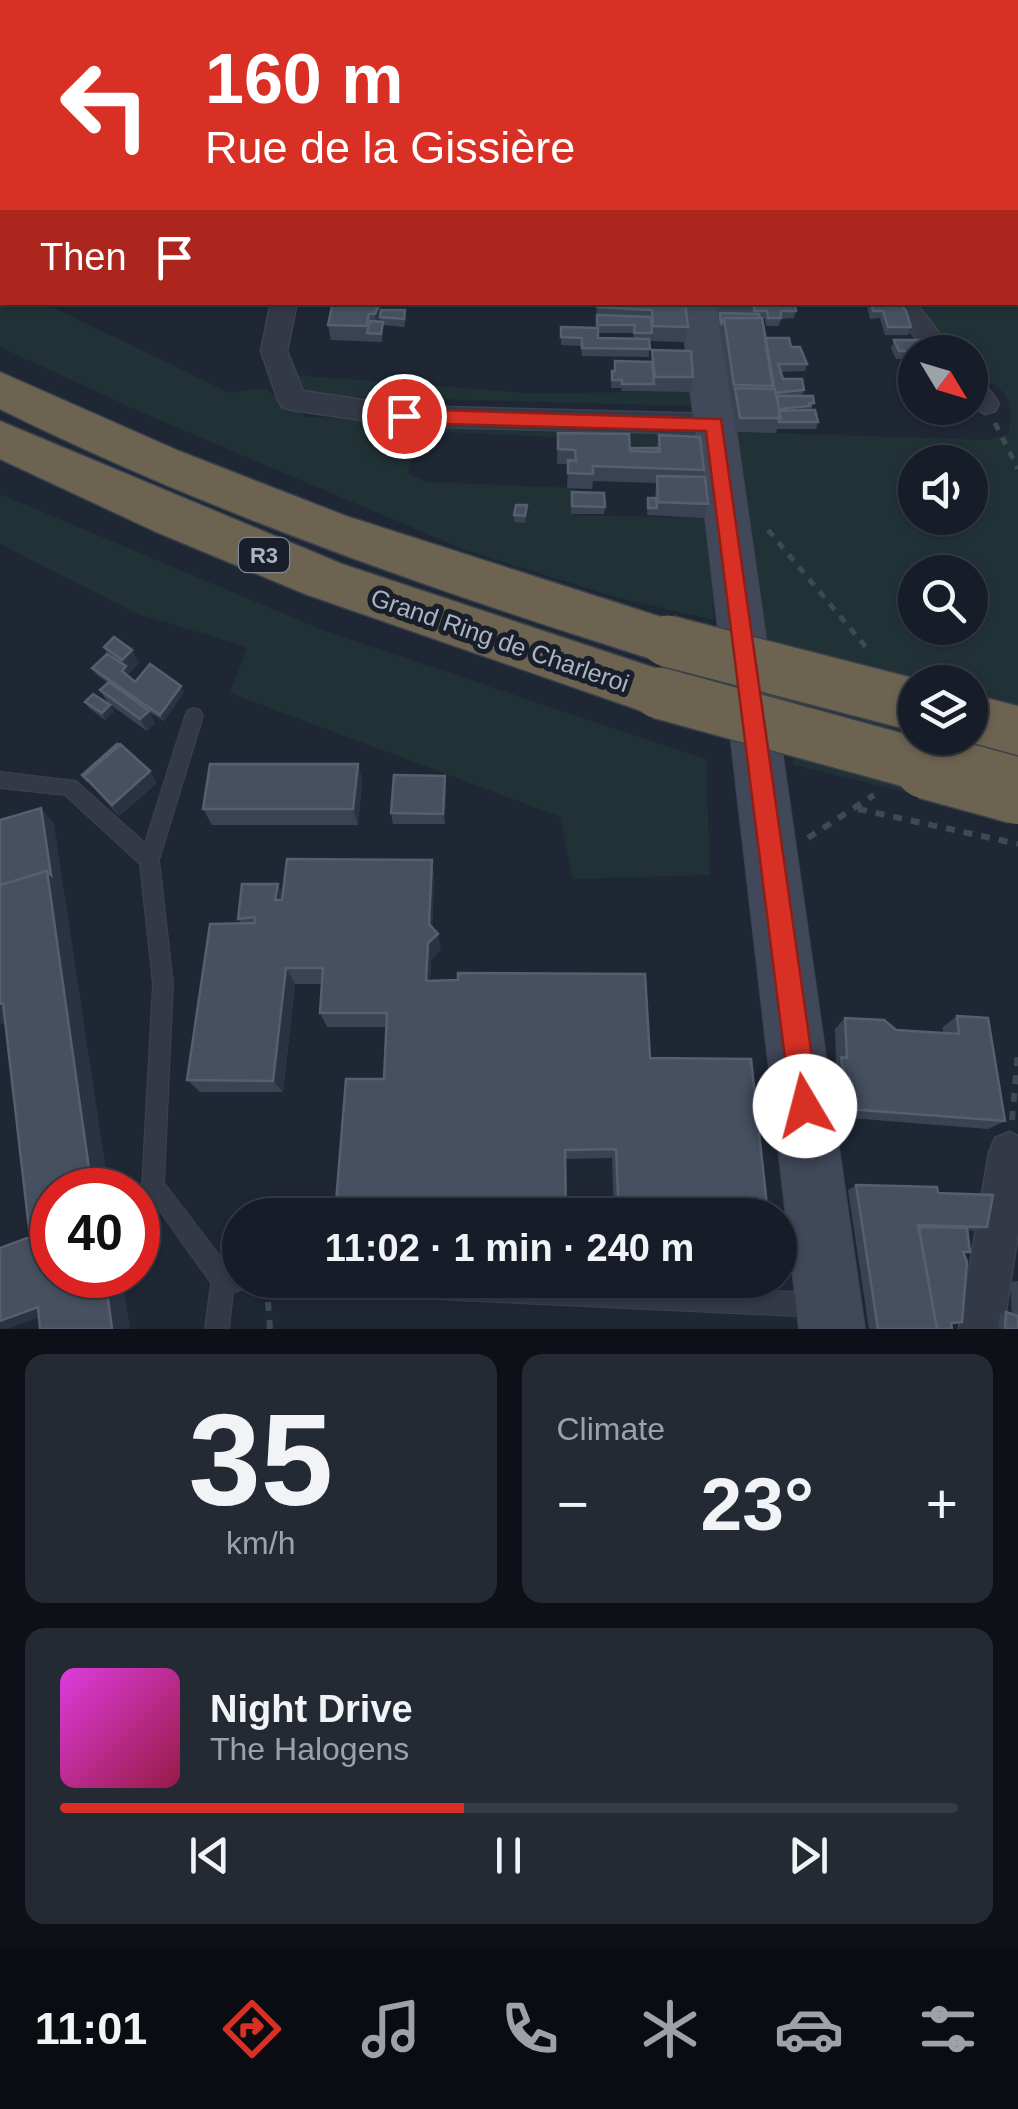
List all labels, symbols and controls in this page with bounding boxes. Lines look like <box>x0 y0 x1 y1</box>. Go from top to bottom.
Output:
icon: left <box>40 40 170 170</box>
text: 160 m <box>205 40 403 118</box>
text: Rue de la Gissière <box>205 122 575 173</box>
icon: arrive <box>147 230 202 285</box>
text: Then <box>40 236 127 278</box>
north arrow <box>898 335 988 425</box>
map controls <box>898 335 988 755</box>
pin <box>362 374 447 459</box>
icon: arrive <box>377 389 432 444</box>
button: sound <box>898 445 988 535</box>
road number: R3 <box>239 538 289 572</box>
button: search <box>898 555 988 645</box>
street label: Grand Ring de Charleroi <box>367 583 633 697</box>
button: layers <box>898 665 988 755</box>
position arrow <box>753 1054 857 1158</box>
speed limit sign: 40 <box>30 1168 160 1298</box>
text: 11:02 · 1 min · 240 m <box>325 1227 694 1269</box>
text: 35 <box>188 1387 333 1533</box>
text: Climate <box>557 1411 665 1447</box>
text: 23° <box>701 1462 814 1546</box>
text: − <box>557 1473 589 1535</box>
text: + <box>926 1473 958 1535</box>
text: km/h <box>226 1525 295 1561</box>
text: Night Drive <box>210 1688 413 1730</box>
text: The Halogens <box>210 1731 409 1767</box>
icon: previous <box>182 1828 237 1883</box>
icon: pause <box>481 1828 536 1883</box>
icon: next <box>781 1828 836 1883</box>
icon: directions <box>217 1994 287 2064</box>
icon: music <box>356 1994 426 2064</box>
icon: phone <box>495 1994 565 2064</box>
icon: climate <box>635 1994 705 2064</box>
icon: car <box>774 1994 844 2064</box>
icon: filters <box>913 1994 983 2064</box>
text: 11:01 <box>35 2003 147 2054</box>

